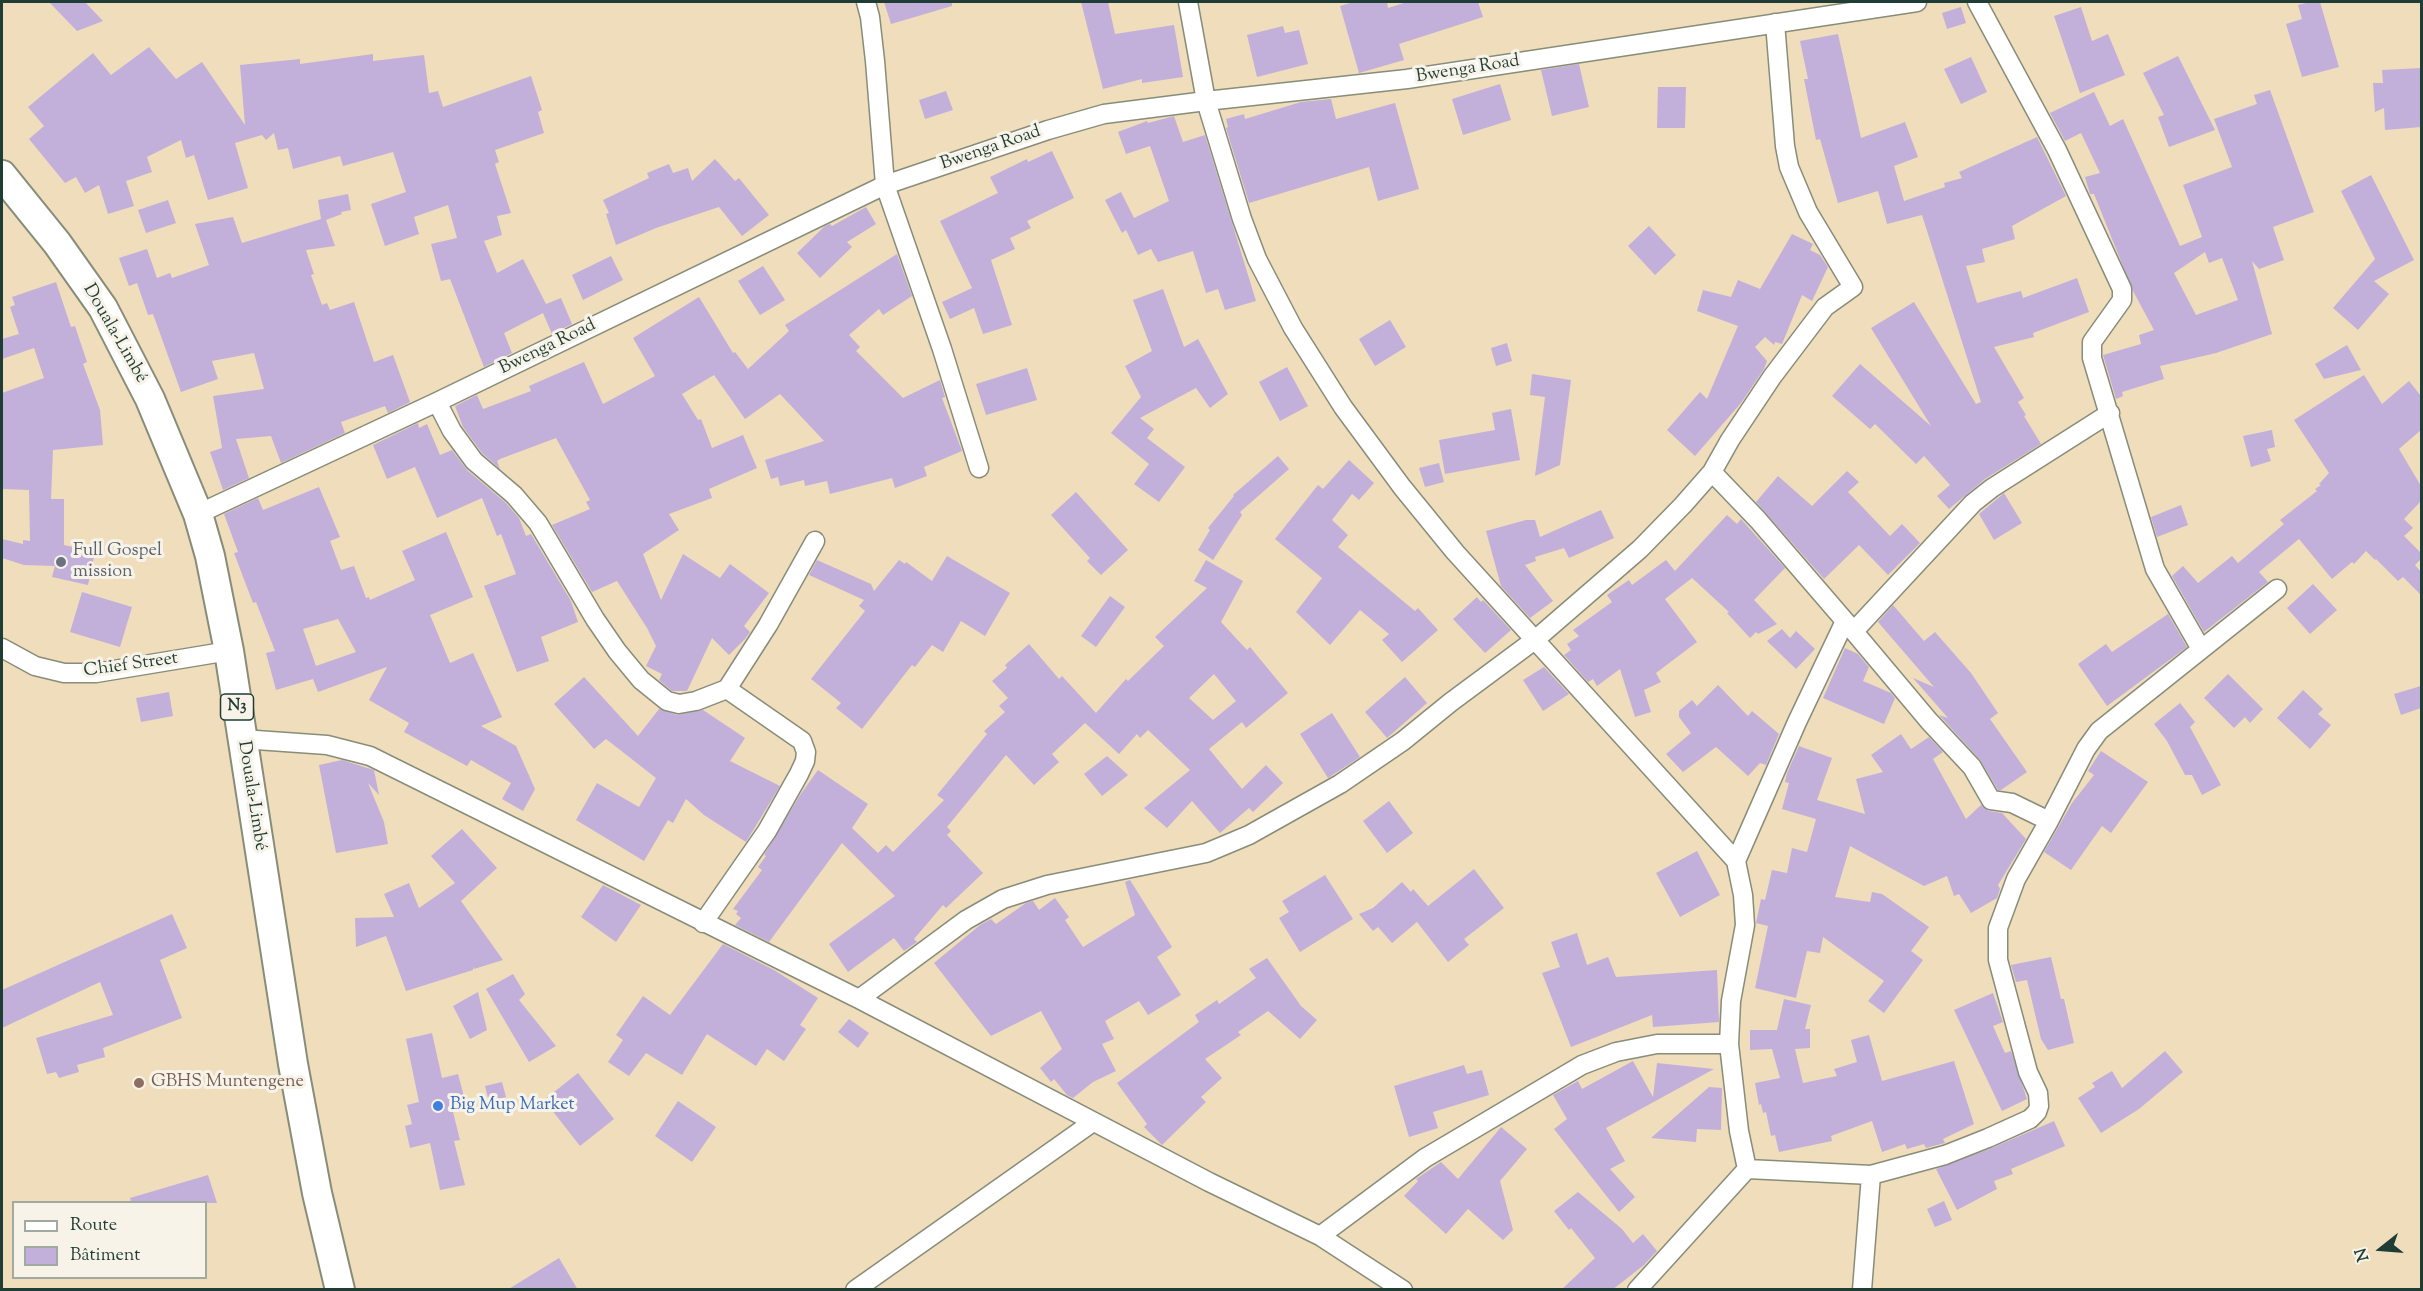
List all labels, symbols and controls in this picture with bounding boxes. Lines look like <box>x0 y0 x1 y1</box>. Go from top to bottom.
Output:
street label: Bwenga Road <box>1415 51 1521 89</box>
street label: Bwenga Road <box>938 122 1044 176</box>
street label: Douala-Limbé <box>77 281 151 387</box>
street label: Bwenga Road <box>496 315 600 381</box>
place label: Full Gospel mission <box>73 541 162 584</box>
marker: Full Gospel mission <box>54 555 68 569</box>
street label: Chief Street <box>82 649 180 683</box>
road number: N3 <box>220 694 254 720</box>
street label: Douala-Limbé <box>232 740 270 852</box>
place label: GBHS Muntengene <box>151 1072 304 1094</box>
marker: GBHS Muntengene <box>132 1076 146 1090</box>
place label: Big Mup Market <box>450 1095 575 1117</box>
marker: Big Mup Market <box>431 1099 445 1113</box>
legend <box>12 1201 207 1279</box>
text: Route <box>70 1213 117 1239</box>
north arrow <box>2351 1219 2411 1279</box>
text: Bâtiment <box>70 1243 140 1269</box>
text: N <box>2350 1245 2376 1264</box>

